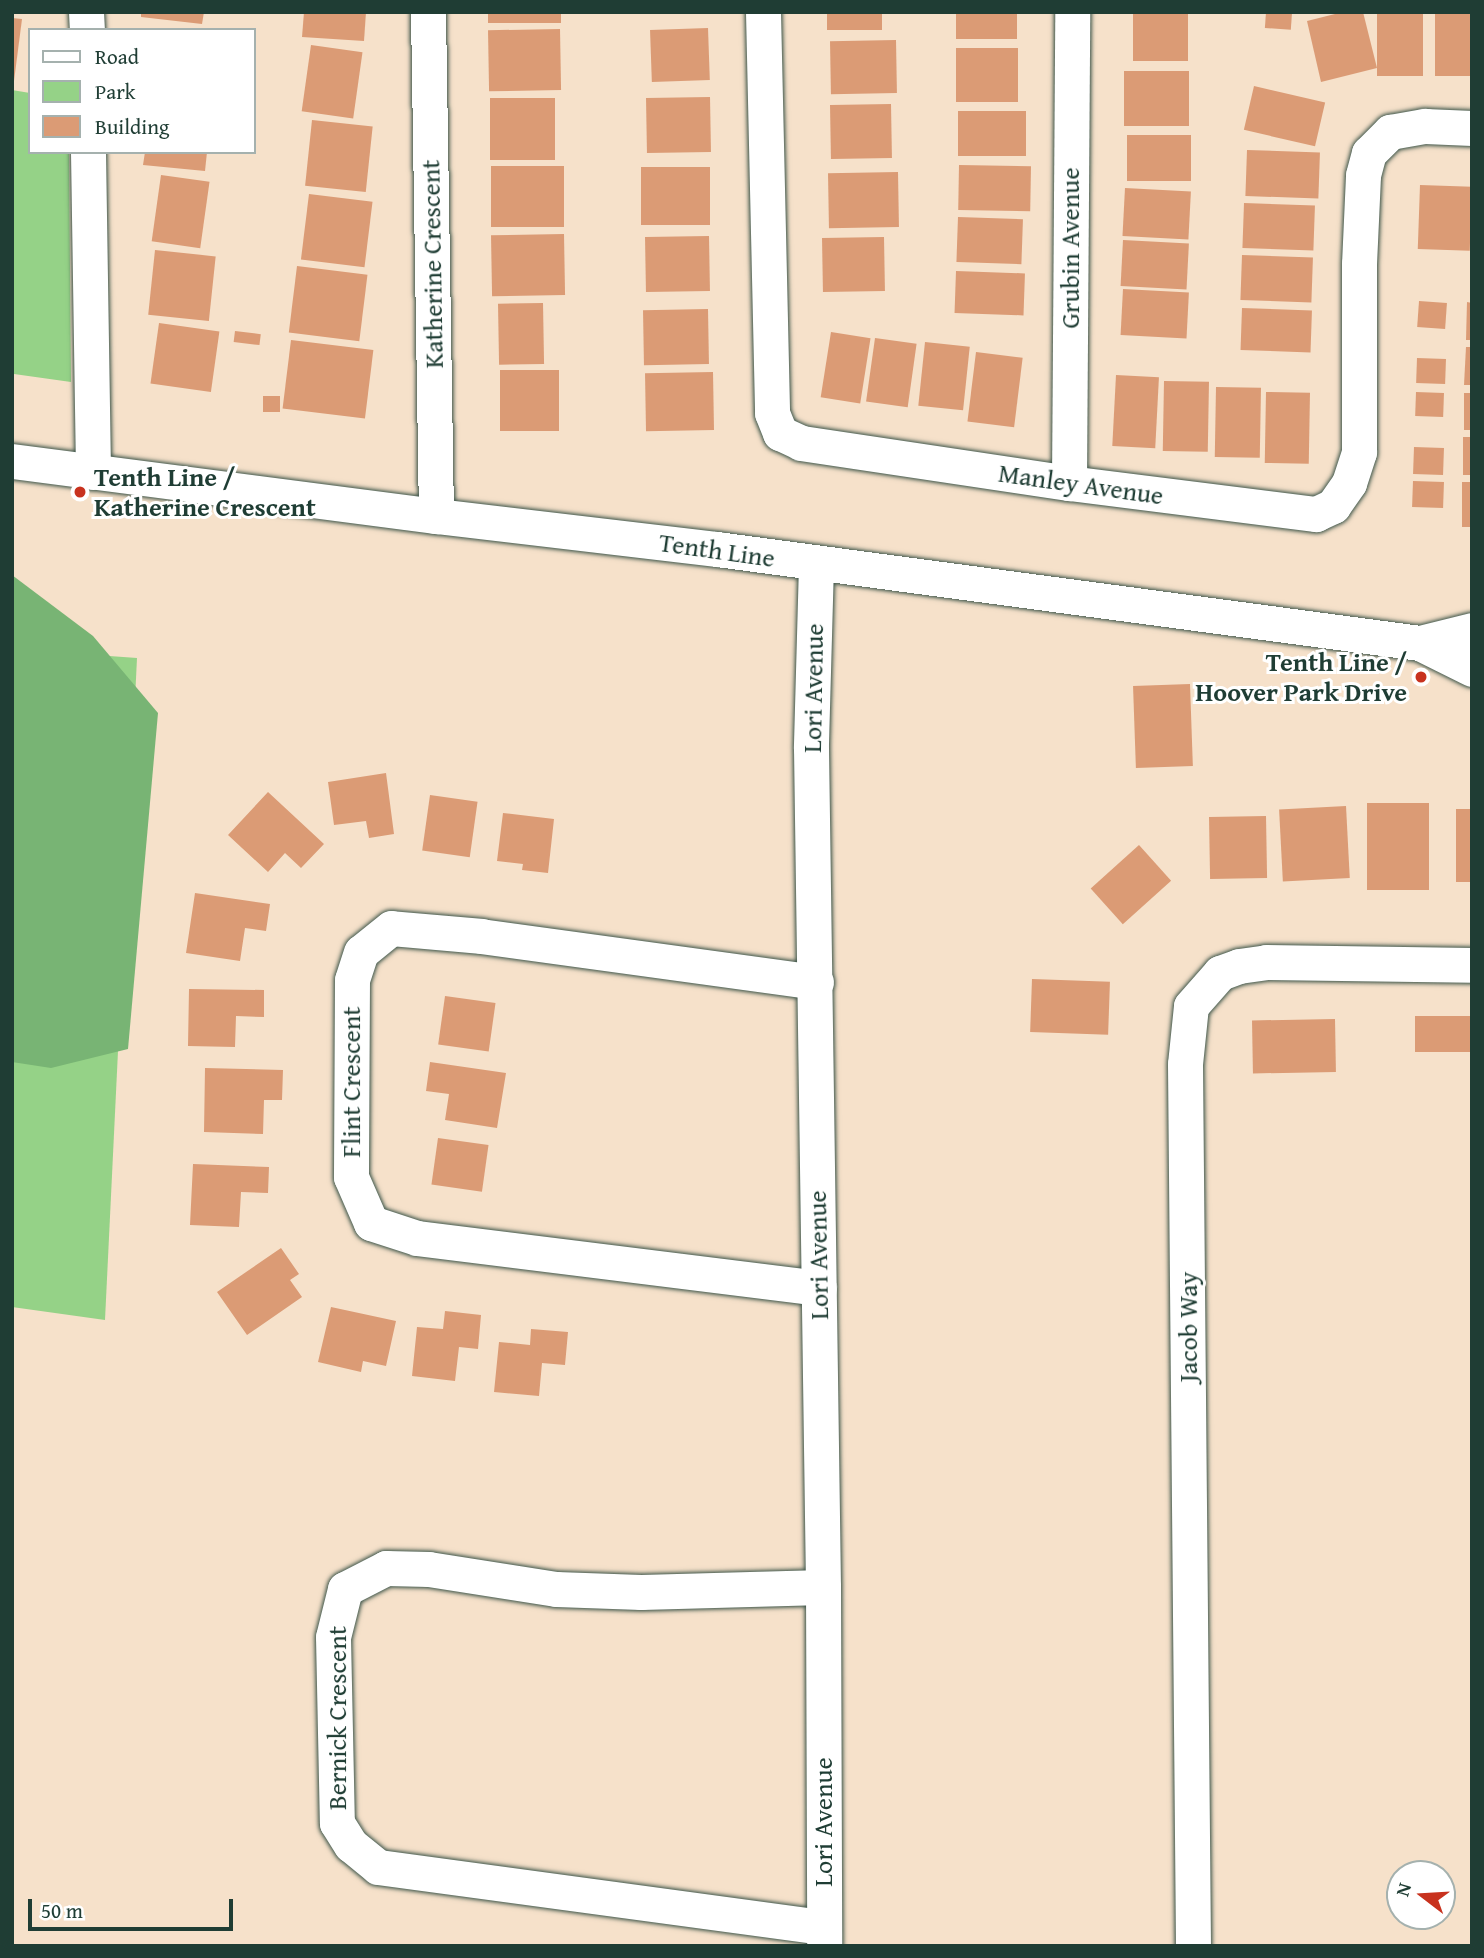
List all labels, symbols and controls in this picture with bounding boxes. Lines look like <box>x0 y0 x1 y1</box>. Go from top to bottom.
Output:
legend <box>28 28 256 154</box>
text: Road <box>95 41 139 72</box>
text: Park <box>95 76 136 107</box>
text: Building <box>95 111 169 142</box>
street label: Katherine Crescent <box>415 159 449 369</box>
street label: Grubin Avenue <box>1054 167 1086 329</box>
street label: Manley Avenue <box>997 457 1165 511</box>
place label: Tenth Line / Katherine Crescent <box>94 461 316 522</box>
marker: Tenth Line / Katherine Crescent <box>72 484 88 500</box>
street label: Tenth Line <box>657 526 777 574</box>
street label: Lori Avenue <box>796 623 830 753</box>
place label: Tenth Line / Hoover Park Drive <box>1195 646 1407 708</box>
marker: Tenth Line / Hoover Park Drive <box>1413 669 1429 685</box>
street label: Flint Crescent <box>335 1006 367 1158</box>
street label: Lori Avenue <box>801 1190 835 1320</box>
street label: Jacob Way <box>1172 1272 1204 1382</box>
street label: Bernick Crescent <box>321 1626 353 1810</box>
street label: Lori Avenue <box>807 1757 839 1887</box>
north arrow <box>1386 1860 1456 1930</box>
text: N <box>1388 1879 1418 1900</box>
scale bar <box>32 1884 236 1928</box>
text: 50 m <box>41 1895 83 1926</box>

